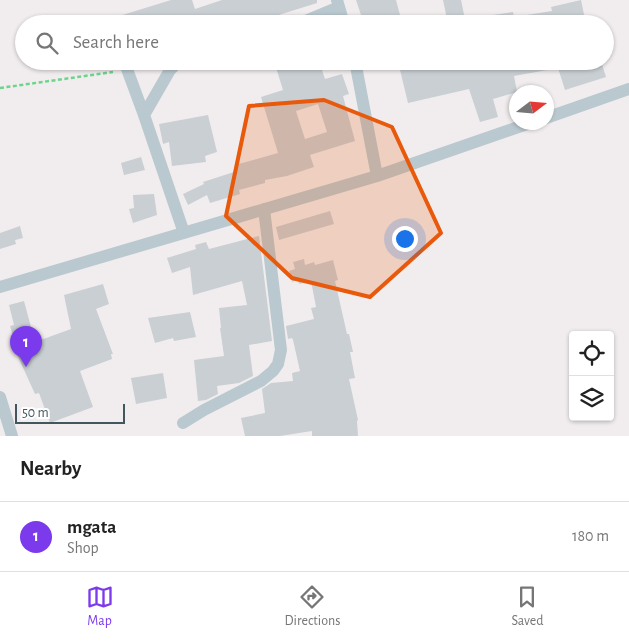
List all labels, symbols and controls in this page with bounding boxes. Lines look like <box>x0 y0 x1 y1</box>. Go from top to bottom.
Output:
search box <box>15 15 614 70</box>
icon: search <box>33 29 61 57</box>
text: Search here <box>73 33 159 52</box>
north arrow <box>509 85 554 130</box>
your location <box>392 226 418 252</box>
pin: 1 <box>10 326 42 367</box>
map controls <box>569 331 614 421</box>
button: locate <box>569 331 614 376</box>
button: layers <box>569 376 614 421</box>
scale bar <box>15 401 125 424</box>
text: 50 m <box>22 406 49 420</box>
text: Nearby <box>20 458 81 479</box>
text: mgata <box>67 518 116 537</box>
text: 1 <box>33 528 39 544</box>
text: 180 m <box>572 528 609 544</box>
text: Shop <box>67 540 99 556</box>
tab: Map <box>86 583 114 630</box>
tab: Directions <box>285 583 340 630</box>
tab: Saved <box>511 583 543 630</box>

